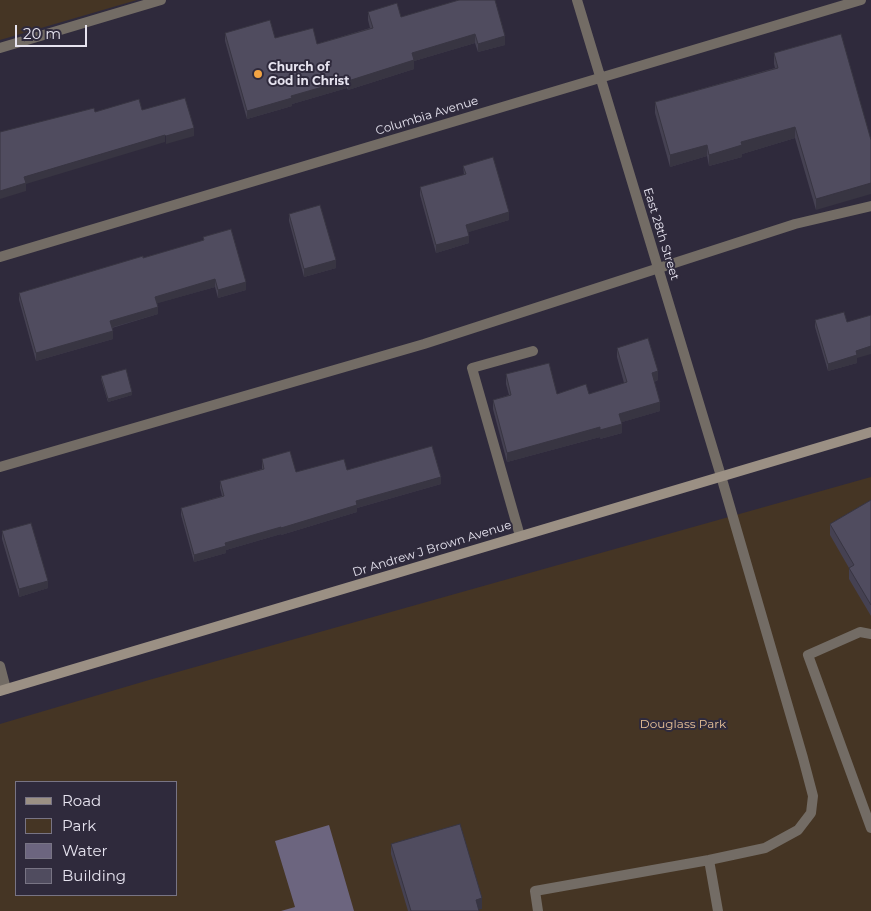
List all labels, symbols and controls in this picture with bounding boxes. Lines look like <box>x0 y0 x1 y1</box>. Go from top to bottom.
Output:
scale bar <box>18 15 90 47</box>
text: 20 m <box>23 24 61 43</box>
place label: Church of God in Christ <box>268 60 349 88</box>
marker: Church of God in Christ <box>252 68 264 80</box>
street label: Columbia Avenue <box>374 94 480 138</box>
street label: East 28th Street <box>640 186 682 282</box>
street label: Dr Andrew J Brown Avenue <box>351 518 513 580</box>
park label: Douglass Park <box>640 717 726 731</box>
legend <box>15 781 178 896</box>
text: Road <box>62 791 101 810</box>
text: Park <box>62 816 96 835</box>
text: Water <box>62 841 108 860</box>
text: Building <box>62 866 126 885</box>

